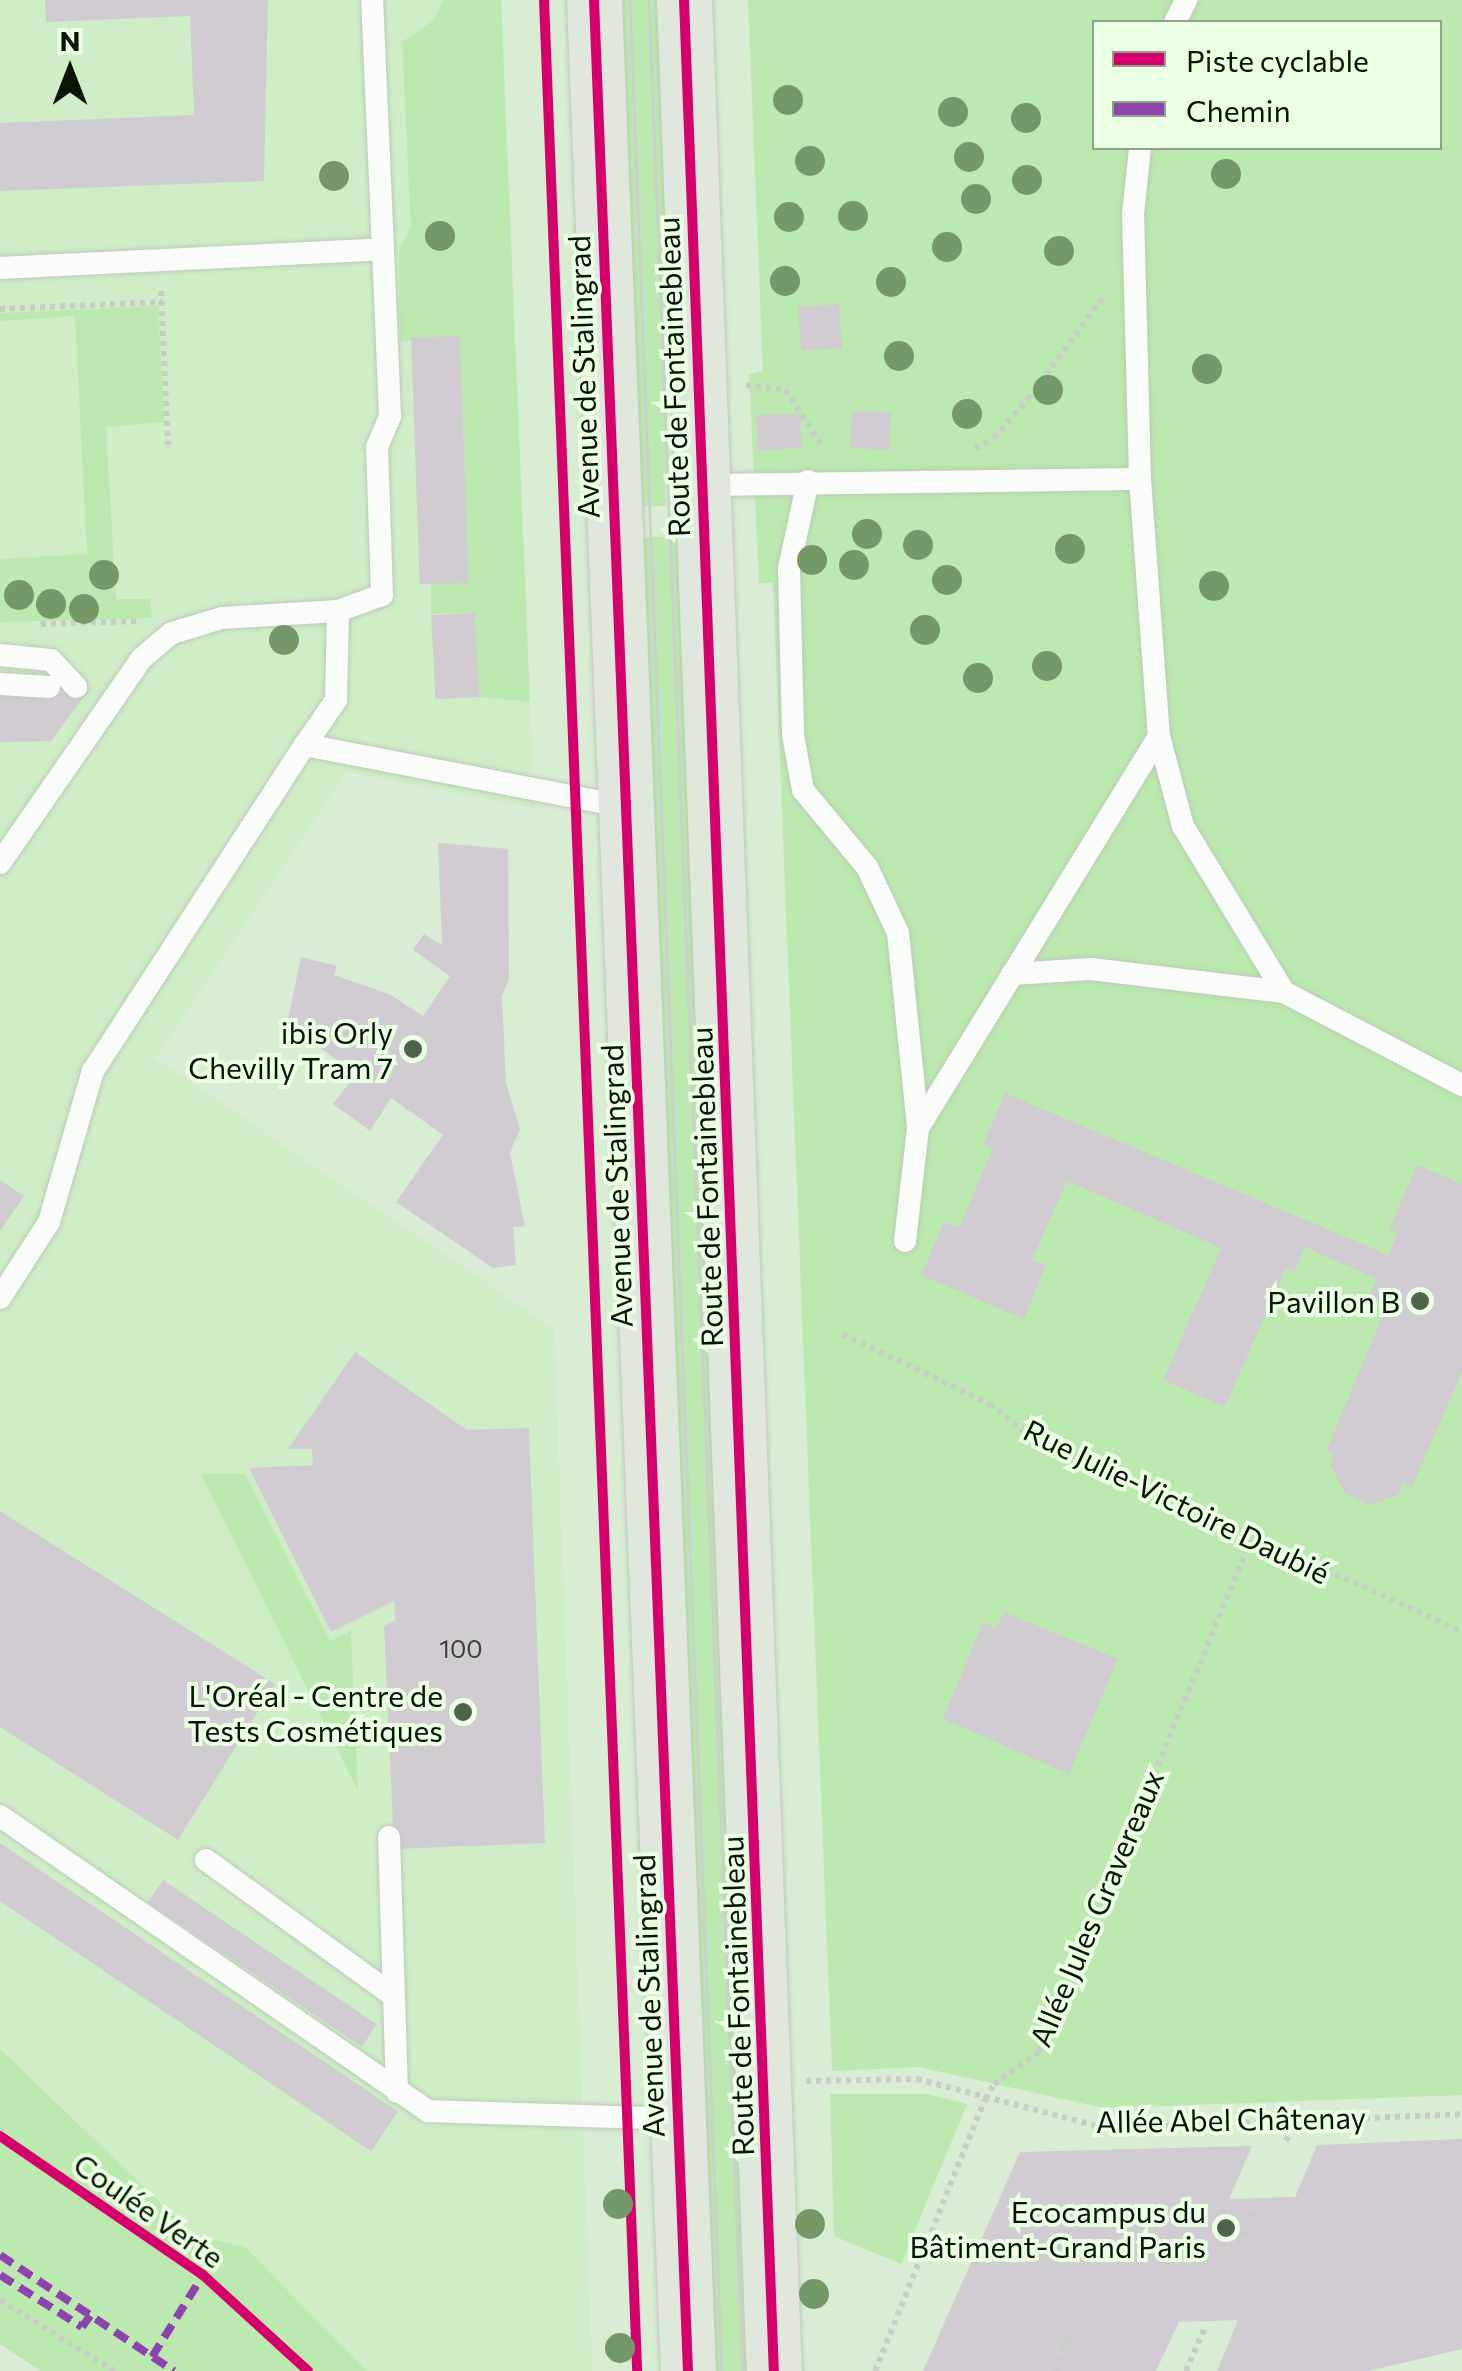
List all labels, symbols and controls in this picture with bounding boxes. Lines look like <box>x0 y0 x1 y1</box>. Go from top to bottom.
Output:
north arrow <box>20 20 120 120</box>
legend <box>1092 20 1442 150</box>
text: N <box>60 23 81 57</box>
text: Piste cyclable <box>1186 41 1369 78</box>
text: Chemin <box>1186 91 1291 128</box>
street label: Route de Fontainebleau <box>649 216 697 538</box>
street label: Avenue de Stalingrad <box>560 235 606 519</box>
place label: ibis Orly Chevilly Tram 7 <box>188 1014 393 1084</box>
street label: Route de Fontainebleau <box>682 1026 730 1348</box>
marker: ibis Orly Chevilly Tram 7 <box>402 1038 424 1060</box>
street label: Avenue de Stalingrad <box>593 1044 639 1328</box>
place label: Pavillon B <box>1267 1283 1400 1319</box>
marker: Pavillon B <box>1409 1290 1431 1312</box>
street label: Rue Julie-Victoire Daubié <box>1018 1411 1336 1591</box>
house number: 100 <box>439 1633 483 1663</box>
place label: L'Oréal - Centre de Tests Cosmétiques <box>188 1677 443 1748</box>
marker: L'Oréal - Centre de Tests Cosmétiques <box>452 1701 474 1723</box>
street label: Allée Jules Gravereaux <box>1021 1764 1171 2052</box>
street label: Route de Fontainebleau <box>713 1835 761 2157</box>
street label: Avenue de Stalingrad <box>625 1854 671 2138</box>
street label: Allée Abel Châtenay <box>1096 2099 1366 2139</box>
street label: Coulée Verte <box>67 2145 231 2275</box>
place label: Ecocampus du Bâtiment-Grand Paris <box>909 2193 1206 2264</box>
marker: Ecocampus du Bâtiment-Grand Paris <box>1215 2217 1237 2239</box>

